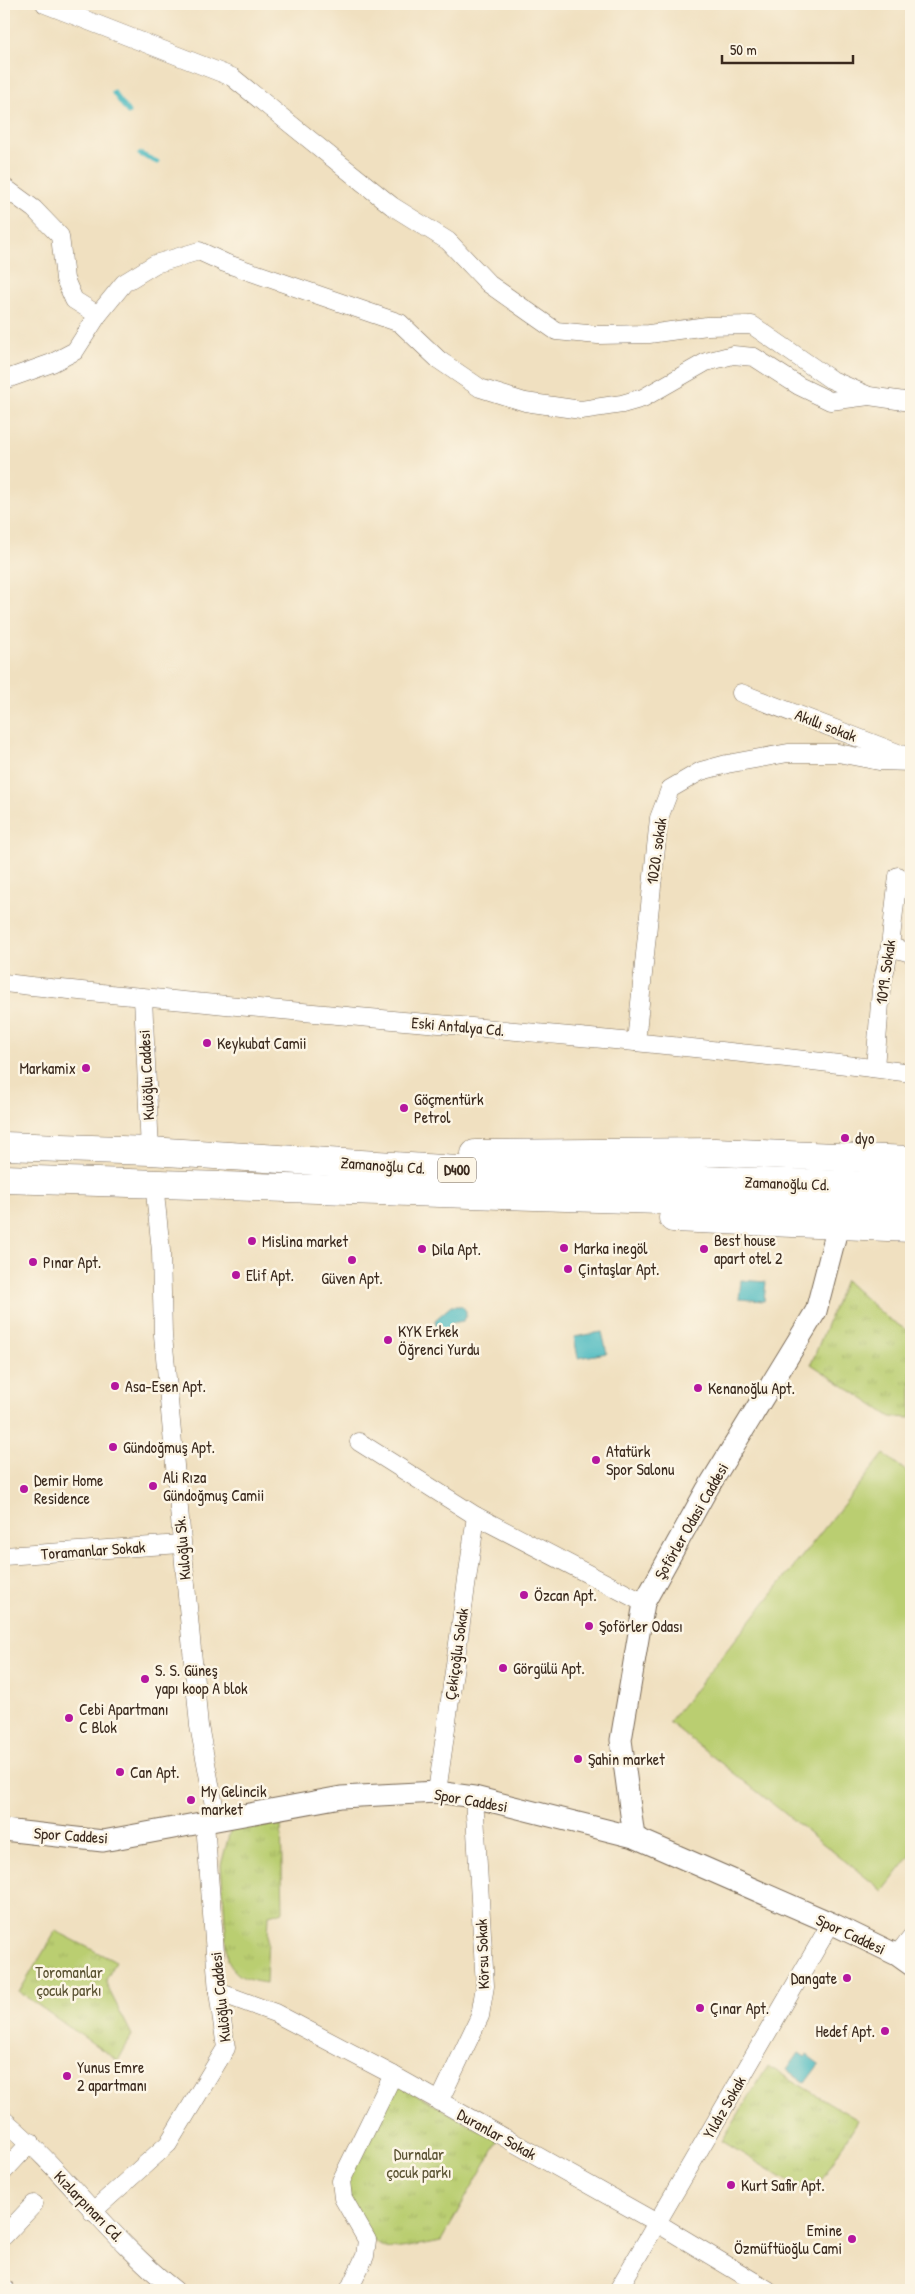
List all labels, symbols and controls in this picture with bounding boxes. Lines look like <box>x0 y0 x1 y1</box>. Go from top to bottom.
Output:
scale bar <box>722 32 854 64</box>
text: 50 m <box>730 39 757 60</box>
street label: Akıllı sokak <box>792 703 860 747</box>
street label: 1020. sokak <box>640 816 672 886</box>
street label: 1019. Sokak <box>870 938 900 1006</box>
street label: Eski Antalya Cd. <box>411 1011 505 1041</box>
street label: Kulöğlu Caddesi <box>133 1029 159 1121</box>
place label: Keykubat Camii <box>217 1032 307 1054</box>
marker: Keykubat Camii <box>201 1037 213 1049</box>
place label: Markamix <box>20 1057 76 1079</box>
marker: Markamix <box>80 1062 92 1074</box>
place label: Göçmentürk Petrol <box>414 1088 484 1128</box>
marker: Göçmentürk Petrol <box>398 1102 410 1114</box>
place label: dyo <box>855 1127 875 1149</box>
marker: dyo <box>839 1132 851 1144</box>
street label: Zamanoğlu Cd. <box>340 1151 426 1179</box>
road number: D400 <box>438 1158 476 1182</box>
street label: Zamanoğlu Cd. <box>744 1171 830 1195</box>
place label: Best house apart otel 2 <box>714 1229 783 1269</box>
place label: Mislina market <box>262 1230 349 1252</box>
marker: Mislina market <box>246 1235 258 1247</box>
place label: Marka inegöl <box>574 1237 648 1259</box>
place label: Dila Apt. <box>432 1238 481 1260</box>
marker: Marka inegöl <box>558 1242 570 1254</box>
marker: Dila Apt. <box>416 1243 428 1255</box>
marker: Best house apart otel 2 <box>698 1243 710 1255</box>
place label: Pınar Apt. <box>43 1251 101 1273</box>
marker: Güven Apt. <box>346 1254 358 1266</box>
marker: Pınar Apt. <box>27 1256 39 1268</box>
place label: Çintaşlar Apt. <box>578 1258 659 1280</box>
marker: Çintaşlar Apt. <box>562 1263 574 1275</box>
place label: Elif Apt. <box>246 1264 294 1286</box>
place label: Güven Apt. <box>321 1267 383 1289</box>
marker: Elif Apt. <box>230 1269 242 1281</box>
place label: KYK Erkek Öğrenci Yurdu <box>398 1320 480 1360</box>
marker: KYK Erkek Öğrenci Yurdu <box>382 1334 394 1346</box>
place label: Asa-Esen Apt. <box>125 1375 206 1397</box>
place label: Kenanoğlu Apt. <box>708 1377 795 1399</box>
marker: Asa-Esen Apt. <box>109 1380 121 1392</box>
marker: Kenanoğlu Apt. <box>692 1382 704 1394</box>
place label: Gündoğmuş Apt. <box>123 1436 215 1458</box>
place label: Atatürk Spor Salonu <box>606 1440 675 1480</box>
marker: Gündoğmuş Apt. <box>107 1441 119 1453</box>
marker: Atatürk Spor Salonu <box>590 1454 602 1466</box>
street label: Şoförler Odasi Caddesi <box>649 1459 733 1583</box>
place label: Ali Rıza Gündoğmuş Camii <box>163 1466 264 1506</box>
place label: Demir Home Residence <box>34 1469 104 1509</box>
marker: Ali Rıza Gündoğmuş Camii <box>147 1480 159 1492</box>
marker: Demir Home Residence <box>18 1483 30 1495</box>
street label: Kuloğlu Sk. <box>168 1515 196 1581</box>
street label: Toramanlar Sokak <box>40 1535 146 1565</box>
place label: Özcan Apt. <box>534 1584 597 1606</box>
marker: Özcan Apt. <box>518 1589 530 1601</box>
street label: Çekiçoğlu Sokak <box>439 1606 473 1701</box>
place label: Şoförler Odası <box>599 1615 683 1637</box>
marker: Şoförler Odası <box>583 1620 595 1632</box>
place label: Görgülü Apt. <box>513 1657 585 1679</box>
place label: S. S. Güneş yapı koop A blok <box>155 1659 248 1699</box>
marker: Görgülü Apt. <box>497 1662 509 1674</box>
marker: S. S. Güneş yapı koop A blok <box>139 1673 151 1685</box>
place label: Cebi Apartmanı C Blok <box>79 1698 169 1738</box>
marker: Cebi Apartmanı C Blok <box>63 1712 75 1724</box>
place label: Şahin market <box>588 1748 665 1770</box>
marker: Şahin market <box>572 1753 584 1765</box>
place label: Can Apt. <box>130 1761 180 1783</box>
marker: Can Apt. <box>114 1766 126 1778</box>
place label: My Gelincik market <box>201 1780 267 1820</box>
street label: Spor Caddesi <box>433 1783 509 1817</box>
marker: My Gelincik market <box>185 1794 197 1806</box>
street label: Spor Caddesi <box>33 1821 109 1849</box>
street label: Spor Caddesi <box>813 1908 889 1960</box>
street label: Körsu Sokak <box>470 1918 494 1990</box>
street label: Kulöğlu Caddesi <box>204 1951 236 2043</box>
park label: Toromanlar çocuk parkı <box>35 1961 103 2001</box>
place label: Dangate <box>791 1967 838 1989</box>
marker: Dangate <box>841 1972 853 1984</box>
place label: Çınar Apt. <box>710 1997 769 2019</box>
marker: Çınar Apt. <box>694 2002 706 2014</box>
place label: Hedef Apt. <box>816 2020 875 2042</box>
marker: Hedef Apt. <box>879 2025 891 2037</box>
place label: Yunus Emre 2 apartmanı <box>77 2056 147 2096</box>
marker: Yunus Emre 2 apartmanı <box>61 2070 73 2082</box>
street label: Yıldız Sokak <box>697 2071 751 2142</box>
street label: Duranlar Sokak <box>453 2103 541 2165</box>
park label: Durnalar çocuk parkı <box>386 2143 452 2183</box>
street label: Kızlarpınarı Cd. <box>49 2166 129 2246</box>
place label: Kurt Safir Apt. <box>741 2174 825 2196</box>
marker: Kurt Safir Apt. <box>725 2179 737 2191</box>
place label: Emine Özmüftüoğlu Cami <box>734 2219 843 2259</box>
marker: Emine Özmüftüoğlu Cami <box>846 2233 858 2245</box>

